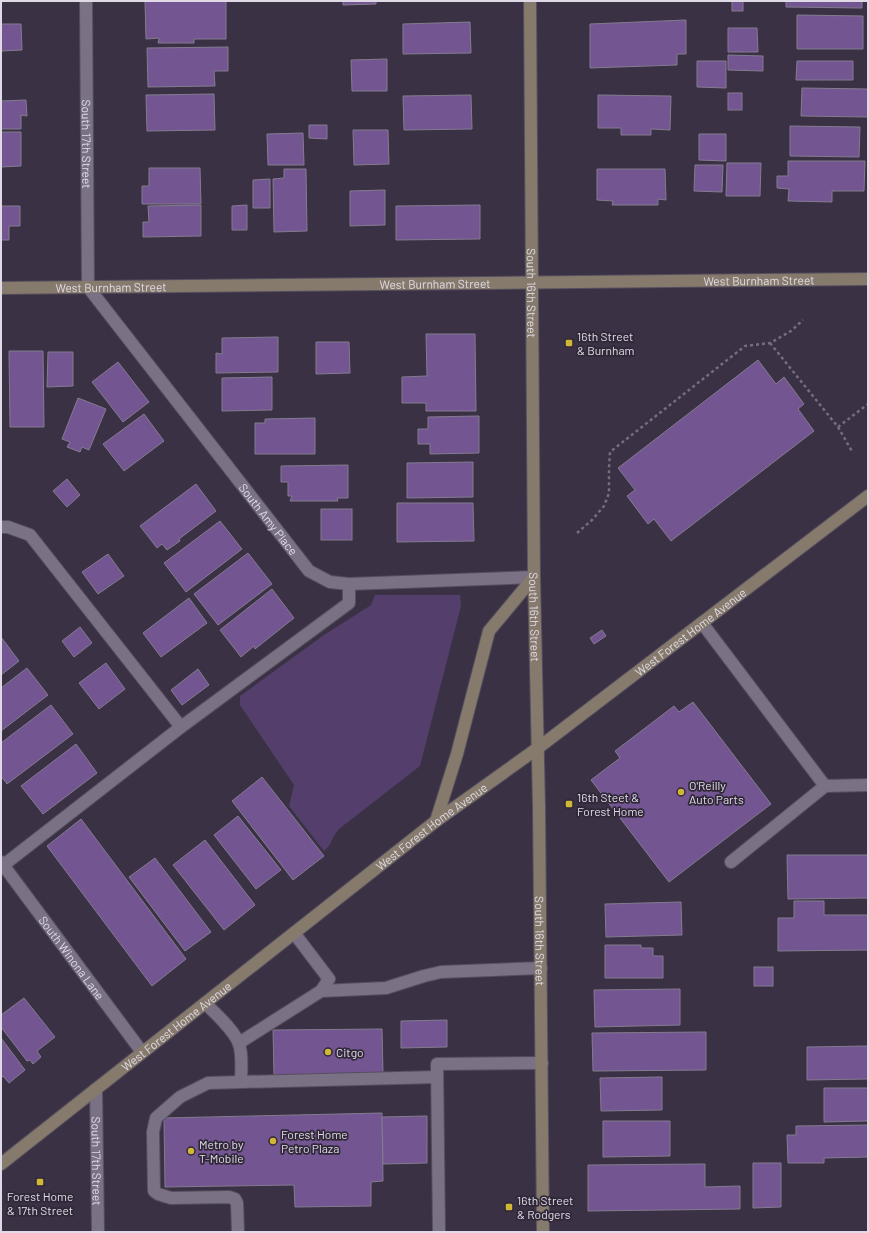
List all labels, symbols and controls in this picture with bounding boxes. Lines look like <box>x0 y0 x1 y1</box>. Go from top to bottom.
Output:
street label: South 17th Street <box>80 99 94 189</box>
street label: South 16th Street <box>525 248 539 338</box>
street label: West Burnham Street <box>703 273 815 288</box>
street label: West Burnham Street <box>379 276 491 291</box>
street label: West Burnham Street <box>55 279 167 294</box>
place label: 16th Street & Burnham <box>577 329 635 357</box>
marker: 16th Street & Burnham <box>564 338 574 348</box>
street label: South Amy Place <box>236 480 301 558</box>
street label: South 16th Street <box>527 572 543 662</box>
street label: West Forest Home Avenue <box>632 585 749 679</box>
place label: O'Reilly Auto Parts <box>689 778 744 806</box>
street label: West Forest Home Avenue <box>373 780 490 873</box>
marker: O'Reilly Auto Parts <box>676 787 686 797</box>
place label: 16th Steet & Forest Home <box>577 790 644 818</box>
marker: 16th Steet & Forest Home <box>564 799 574 809</box>
street label: South 16th Street <box>533 896 548 986</box>
street label: South Winona Lane <box>36 913 108 1002</box>
street label: West Forest Home Avenue <box>118 978 234 1074</box>
place label: Citgo <box>336 1045 364 1059</box>
marker: Citgo <box>323 1047 333 1057</box>
street label: South 17th Street <box>89 1116 105 1206</box>
place label: Forest Home Petro Plaza <box>281 1127 348 1155</box>
marker: Forest Home Petro Plaza <box>268 1136 278 1146</box>
place label: Metro by T-Mobile <box>199 1137 244 1165</box>
marker: Metro by T-Mobile <box>186 1146 196 1156</box>
marker: Forest Home & 17th Street <box>35 1177 45 1187</box>
place label: Forest Home & 17th Street <box>7 1189 73 1217</box>
place label: 16th Street & Rodgers <box>517 1193 573 1221</box>
marker: 16th Street & Rodgers <box>504 1202 514 1212</box>

